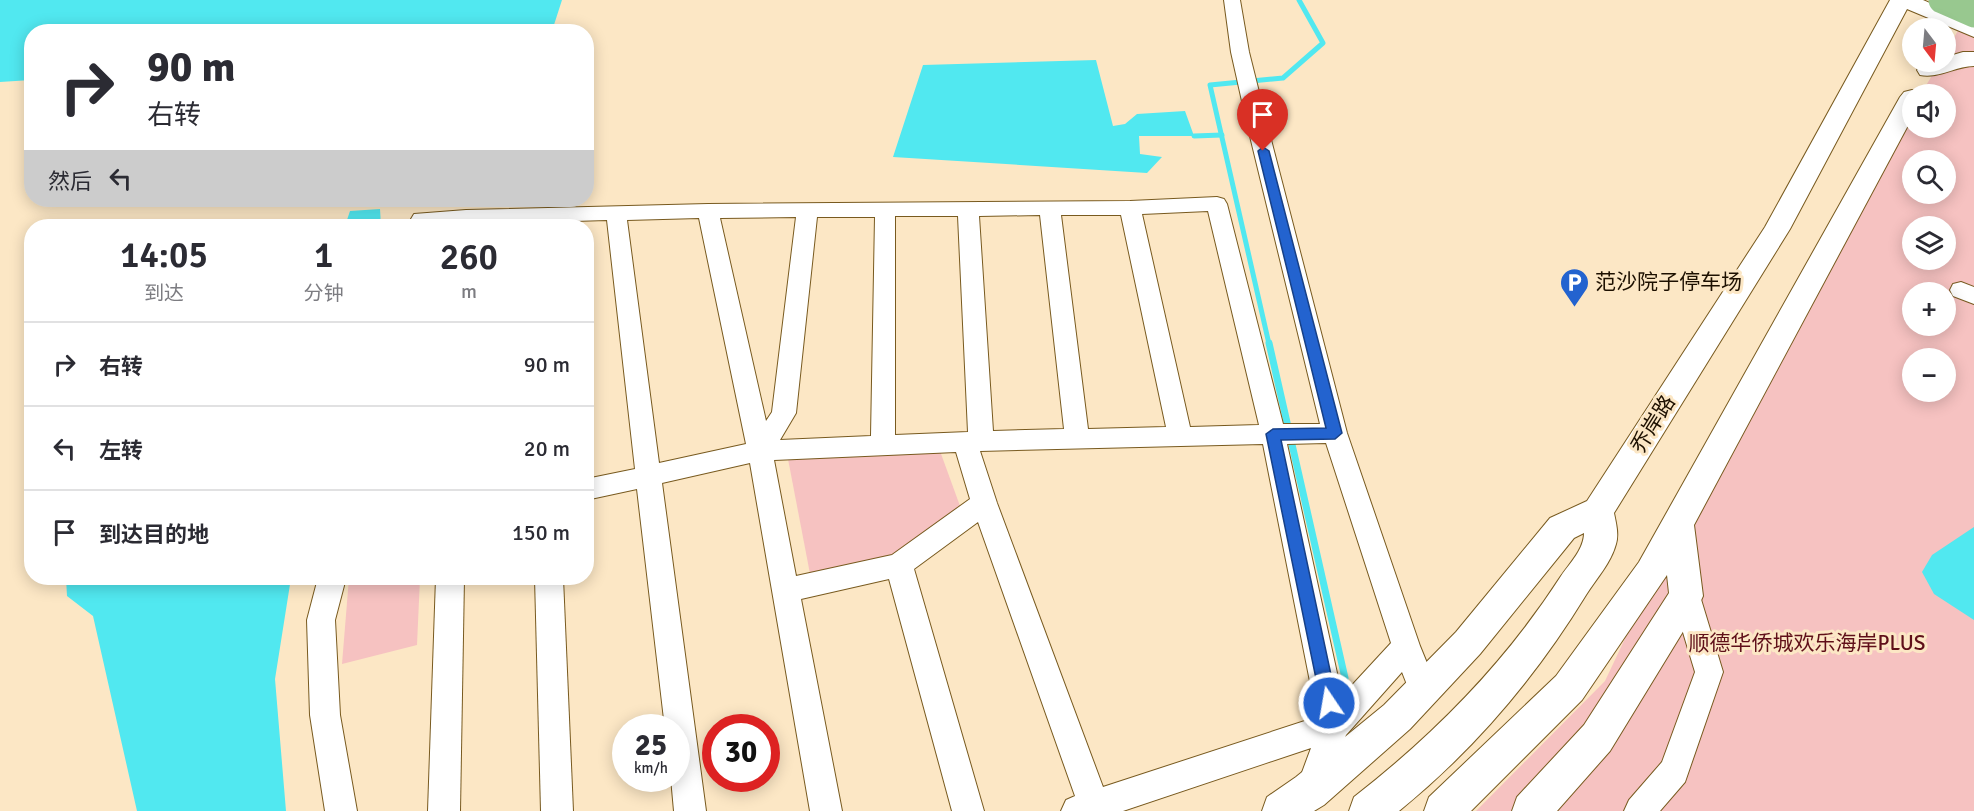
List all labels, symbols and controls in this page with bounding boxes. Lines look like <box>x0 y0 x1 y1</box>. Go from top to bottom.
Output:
north arrow <box>1902 18 1956 72</box>
map controls <box>1902 18 1956 402</box>
text: 90 m <box>147 42 236 93</box>
icon: right <box>48 48 126 126</box>
button: sound <box>1902 84 1956 138</box>
pin <box>1237 89 1288 151</box>
icon: arrive <box>1246 98 1279 131</box>
text: 右转 <box>147 99 201 132</box>
button: search <box>1902 150 1956 204</box>
icon: left <box>104 162 137 195</box>
text: 然后 <box>48 168 92 195</box>
button: layers <box>1902 216 1956 270</box>
text: 14:05 <box>120 233 208 278</box>
text: 1 <box>314 233 334 278</box>
text: 260 <box>440 235 498 280</box>
parking icon: 范沙院子停车场 <box>1558 266 1590 308</box>
place label: 范沙院子停车场 <box>1595 269 1742 295</box>
text: m <box>461 279 477 304</box>
text: 到达 <box>144 281 184 306</box>
text: 分钟 <box>304 281 344 306</box>
button: + <box>1902 282 1956 336</box>
icon: right <box>48 348 81 381</box>
button: − <box>1902 348 1956 402</box>
text: 90 m <box>524 351 570 378</box>
text: 右转 <box>99 353 143 380</box>
street label: 乔岸路 <box>1625 390 1681 458</box>
icon: left <box>48 432 81 465</box>
text: 20 m <box>524 435 570 462</box>
text: 左转 <box>99 437 143 464</box>
icon: arrive <box>48 516 81 549</box>
text: 150 m <box>512 519 570 546</box>
text: 到达目的地 <box>99 521 209 548</box>
park label: 顺德华侨城欢乐海岸PLUS <box>1689 630 1926 656</box>
position arrow <box>1297 671 1361 735</box>
speed limit sign: 30 <box>702 714 780 792</box>
text: 25 <box>635 727 667 764</box>
text: km/h <box>634 759 668 777</box>

